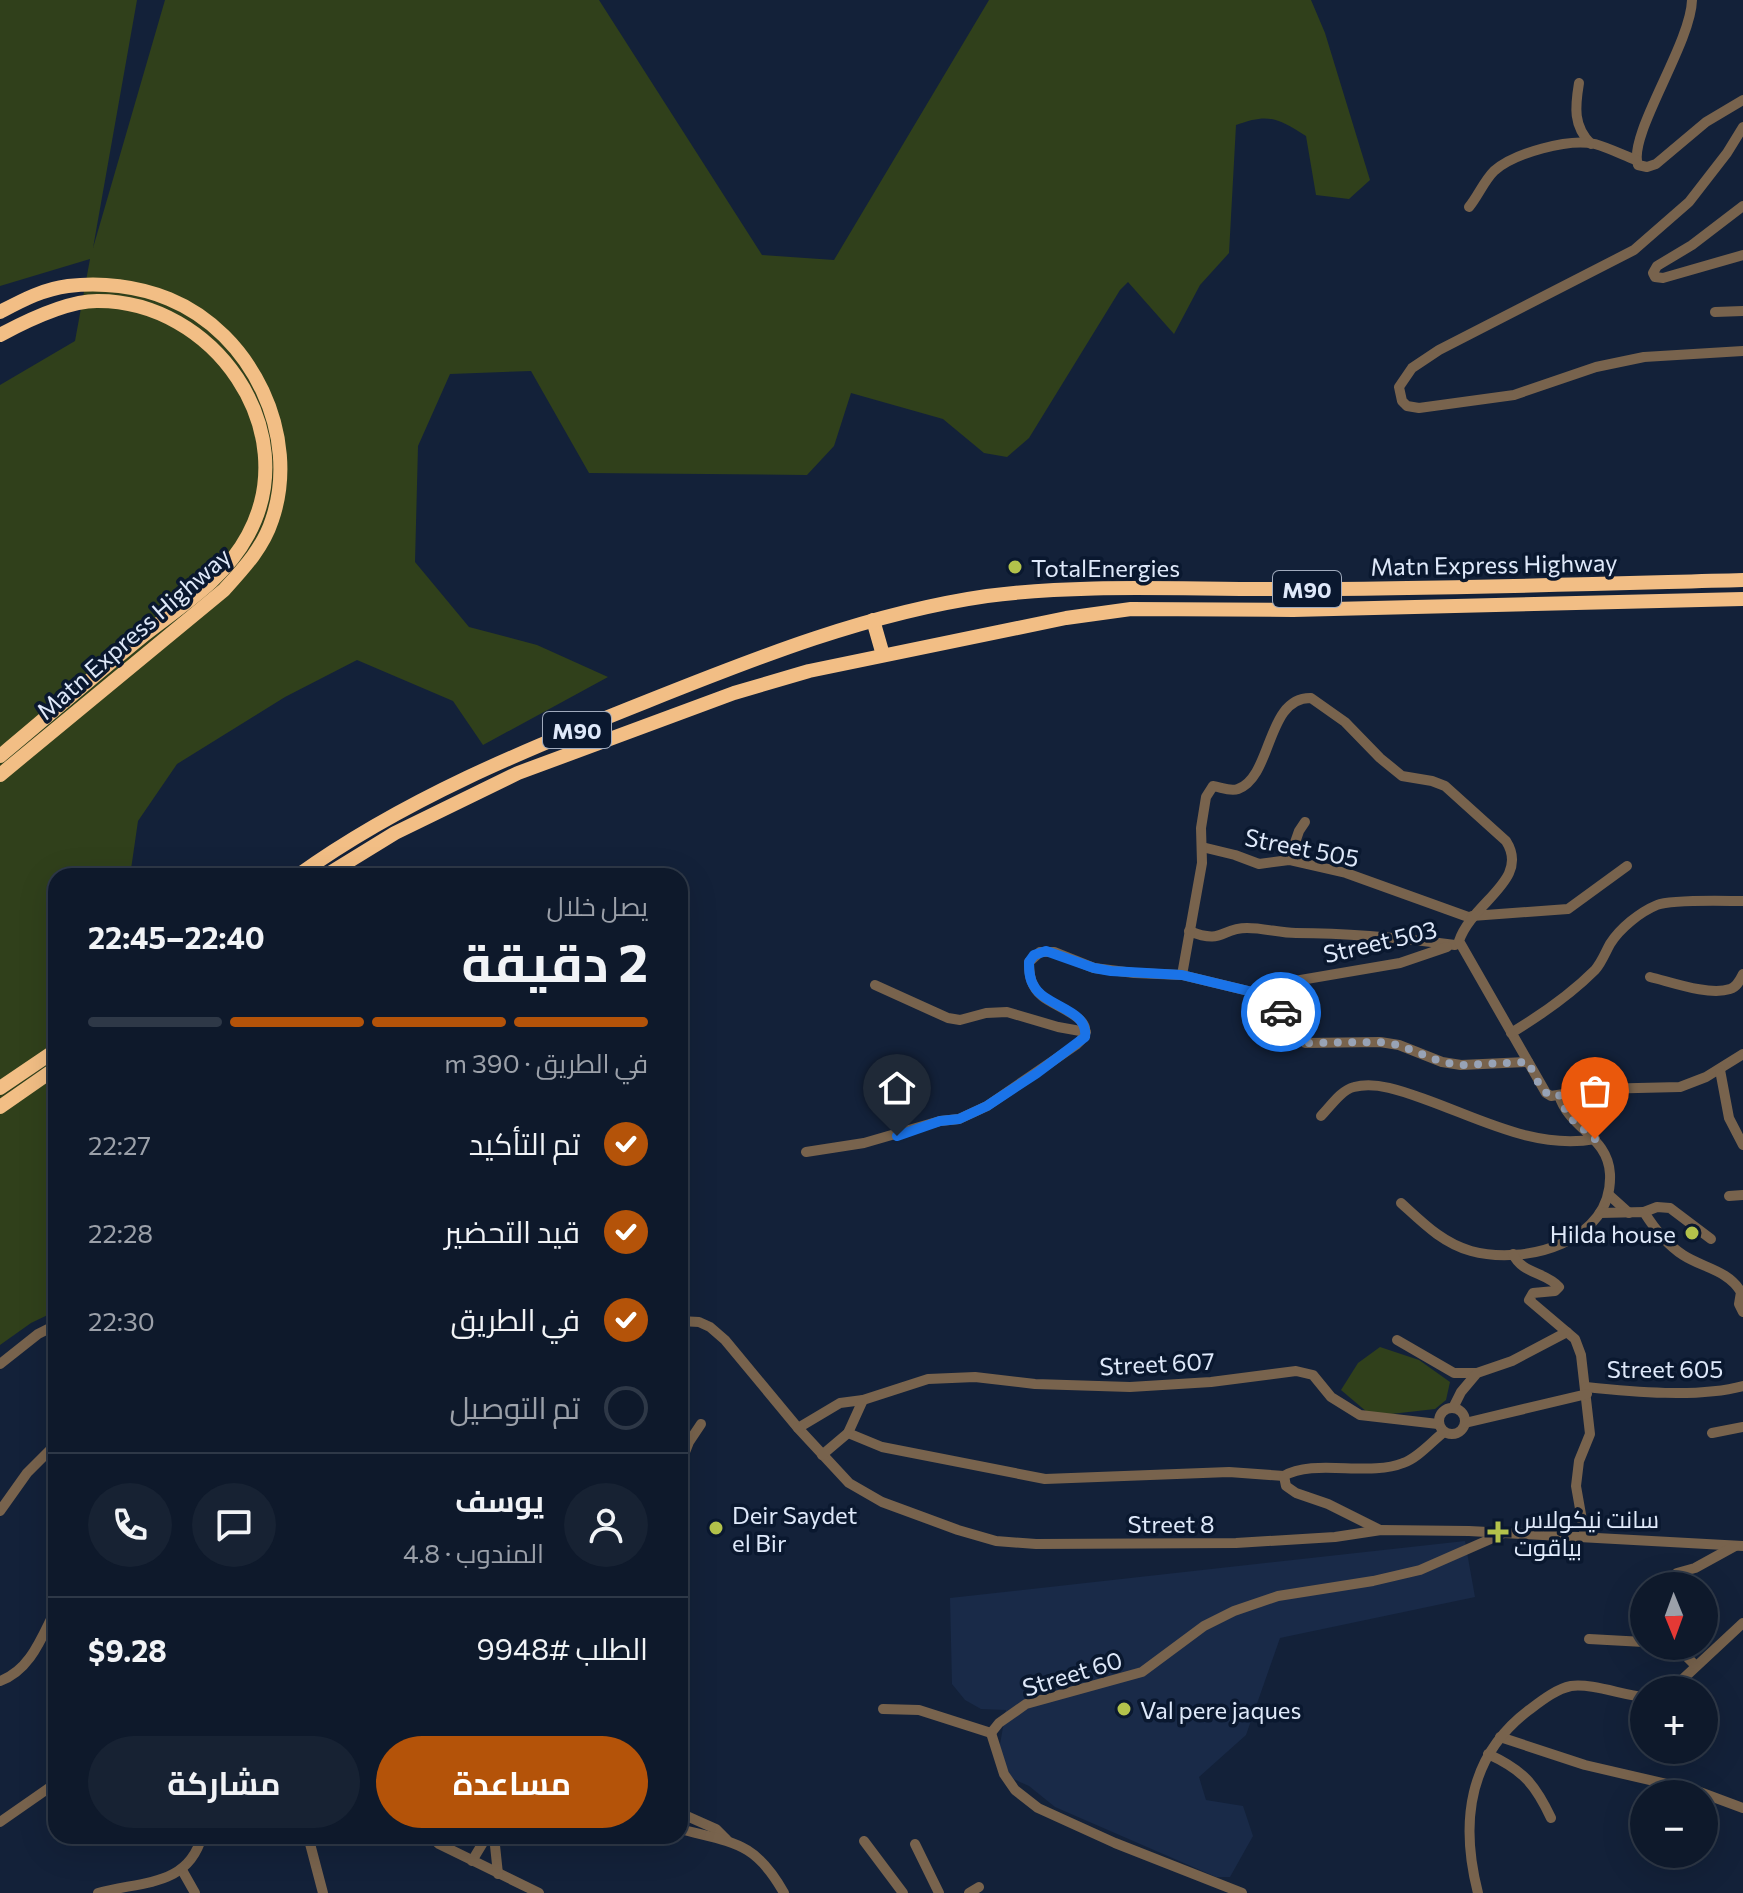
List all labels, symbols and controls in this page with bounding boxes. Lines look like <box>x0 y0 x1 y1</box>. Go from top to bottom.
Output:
street label: Matn Express Highway <box>30 541 236 725</box>
street label: Matn Express Highway <box>1370 547 1618 581</box>
place label: TotalEnergies <box>1031 553 1180 582</box>
marker: TotalEnergies <box>1006 558 1024 576</box>
road number: M90 <box>1273 571 1341 607</box>
road number: M90 <box>543 712 611 748</box>
street label: Street 505 <box>1242 822 1362 872</box>
text: يصل خلال <box>547 890 648 921</box>
street label: Street 503 <box>1320 914 1440 968</box>
text: 22:40–22:45 <box>88 918 265 955</box>
text: 2 دقيقة <box>461 929 648 993</box>
courier <box>1241 972 1321 1052</box>
icon: car <box>1259 990 1303 1034</box>
text: في الطريق · 390 m <box>444 1047 648 1078</box>
pin <box>863 1054 931 1136</box>
pin <box>1561 1057 1629 1139</box>
icon: home <box>875 1066 919 1110</box>
icon: bag <box>1573 1069 1617 1113</box>
icon: check <box>604 1122 648 1166</box>
text: تم التأكيد <box>469 1124 580 1161</box>
text: 22:27 <box>88 1129 151 1160</box>
icon: check <box>604 1210 648 1254</box>
text: قيد التحضير <box>445 1212 580 1249</box>
text: 22:28 <box>88 1217 153 1248</box>
place label: Hilda house <box>1550 1219 1676 1248</box>
marker: Hilda house <box>1683 1224 1701 1242</box>
icon: check <box>604 1298 648 1342</box>
text: في الطريق <box>450 1300 580 1337</box>
text: 22:30 <box>88 1305 155 1336</box>
street label: Street 607 <box>1099 1346 1215 1380</box>
street label: Street 605 <box>1607 1354 1723 1383</box>
text: تم التوصيل <box>450 1388 580 1425</box>
text: يوسف <box>455 1481 544 1518</box>
button: phone <box>88 1483 172 1567</box>
button: chat <box>192 1483 276 1567</box>
button: person <box>564 1483 648 1567</box>
place label: Deir Saydet el Bir <box>732 1500 858 1557</box>
place label: سانت نيكولاس بياقوت <box>1514 1504 1659 1561</box>
street label: Street 8 <box>1127 1509 1215 1538</box>
marker: Deir Saydet el Bir <box>707 1519 725 1537</box>
marker: سانت نيكولاس بياقوت <box>1489 1523 1507 1541</box>
text: المندوب · 4.8 <box>403 1537 544 1568</box>
north arrow <box>1630 1572 1718 1660</box>
map controls <box>1630 1572 1718 1868</box>
text: الطلب #9948 <box>477 1629 648 1666</box>
text: $9.28 <box>88 1631 167 1668</box>
street label: Street 60 <box>1019 1644 1125 1702</box>
button: + <box>1630 1676 1718 1764</box>
place label: Val pere jaques <box>1140 1695 1301 1724</box>
marker: Val pere jaques <box>1115 1700 1133 1718</box>
button: مشاركة <box>88 1736 360 1828</box>
button: مساعدة <box>376 1736 648 1828</box>
button: − <box>1630 1780 1718 1868</box>

